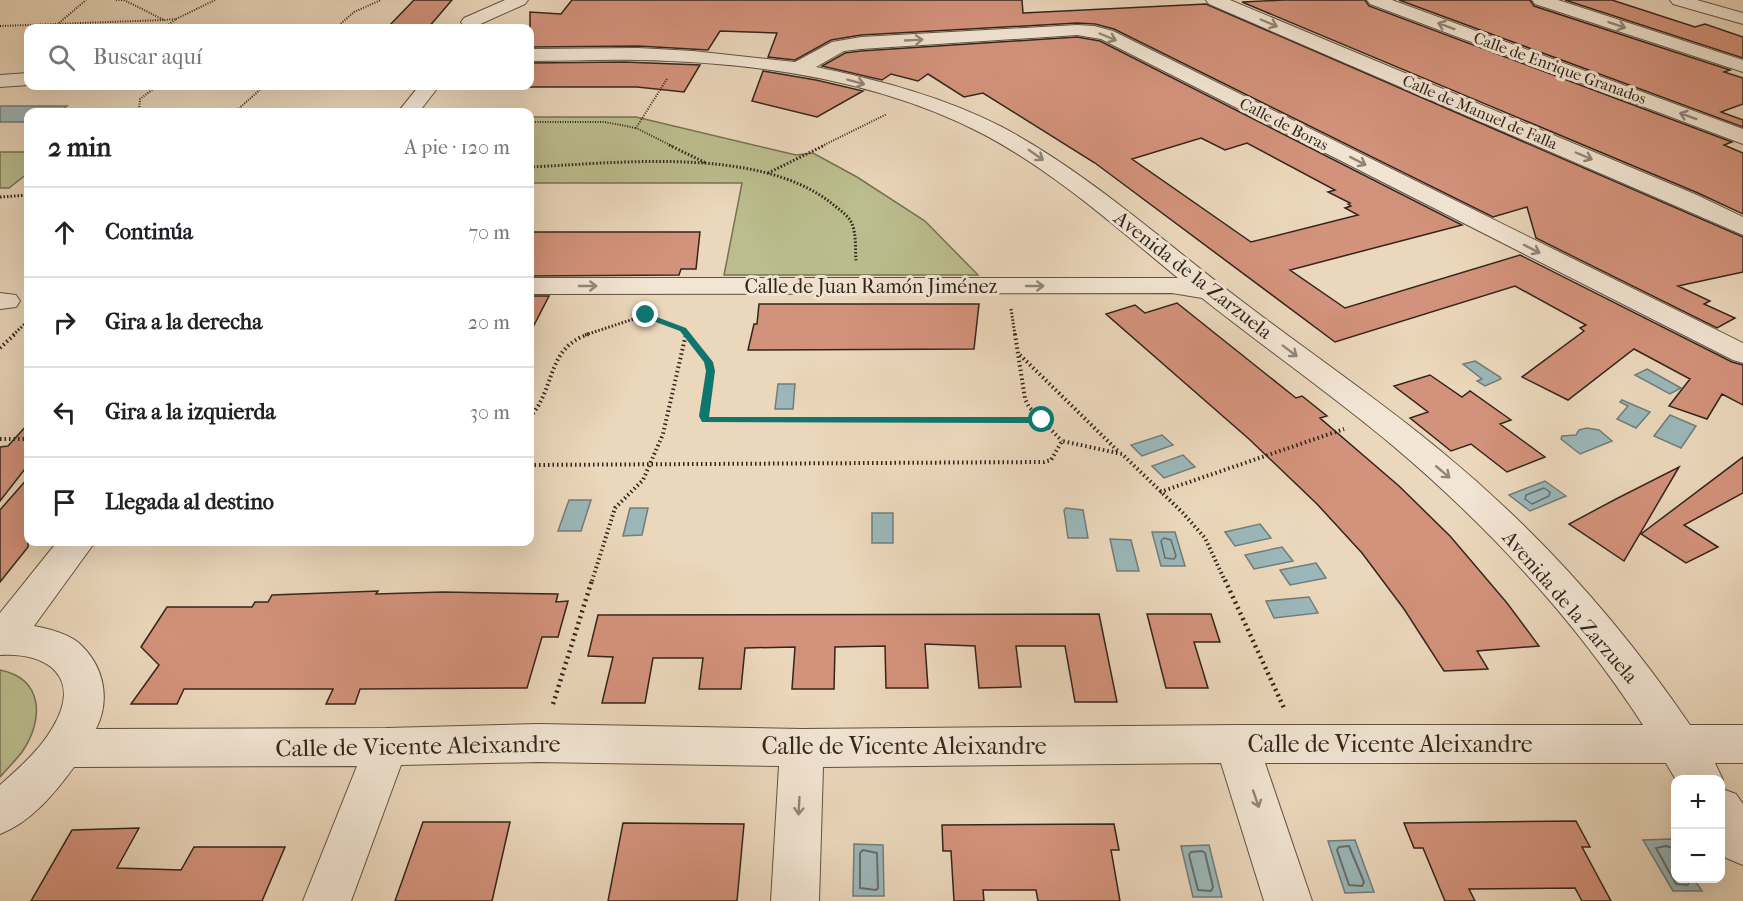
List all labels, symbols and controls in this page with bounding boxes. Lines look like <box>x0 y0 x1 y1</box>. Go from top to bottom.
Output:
one-way arrow <box>1259 18 1278 29</box>
one-way arrow <box>1438 20 1456 31</box>
one-way arrow <box>1607 20 1626 31</box>
search box <box>24 24 534 90</box>
street label: Calle de Enrique Granados <box>1471 28 1649 108</box>
one-way arrow <box>1098 32 1117 43</box>
one-way arrow <box>904 34 924 45</box>
icon: search <box>45 41 78 74</box>
text: Buscar aquí <box>93 44 202 70</box>
street label: Calle de Manuel de Falla <box>1400 71 1561 153</box>
one-way arrow <box>846 77 865 88</box>
street label: Calle de Boras <box>1237 94 1332 154</box>
one-way arrow <box>1679 110 1698 121</box>
text: 2 min <box>48 132 111 163</box>
text: A pie · 120 m <box>404 136 510 159</box>
one-way arrow <box>1027 149 1043 161</box>
one-way arrow <box>1574 151 1593 162</box>
one-way arrow <box>1348 156 1366 167</box>
street label: Avenida de la Zarzuela <box>1109 206 1277 344</box>
icon: ahead <box>48 216 81 249</box>
text: Continúa <box>105 219 193 245</box>
text: 70 m <box>468 221 510 244</box>
one-way arrow <box>1522 243 1540 255</box>
street label: Calle de Juan Ramón Jiménez <box>745 275 998 298</box>
one-way arrow <box>577 280 597 292</box>
one-way arrow <box>1024 280 1044 292</box>
route end <box>632 301 658 327</box>
icon: right <box>48 306 81 339</box>
text: Gira a la derecha <box>105 309 262 335</box>
text: 20 m <box>468 311 510 334</box>
one-way arrow <box>1282 344 1298 357</box>
icon: left <box>48 396 81 429</box>
text: Gira a la izquierda <box>105 399 276 425</box>
text: 30 m <box>470 401 510 424</box>
route start <box>1028 406 1054 432</box>
one-way arrow <box>1435 465 1451 478</box>
icon: arrive <box>48 486 81 519</box>
text: Llegada al destino <box>105 489 274 515</box>
street label: Avenida de la Zarzuela <box>1497 526 1643 688</box>
street label: Calle de Vicente Aleixandre <box>275 730 561 762</box>
street label: Calle de Vicente Aleixandre <box>1247 730 1533 758</box>
street label: Calle de Vicente Aleixandre <box>761 732 1047 760</box>
map controls <box>1671 775 1725 883</box>
button: + <box>1671 775 1725 829</box>
one-way arrow <box>1251 789 1262 808</box>
one-way arrow <box>794 795 805 815</box>
button: − <box>1671 829 1725 883</box>

